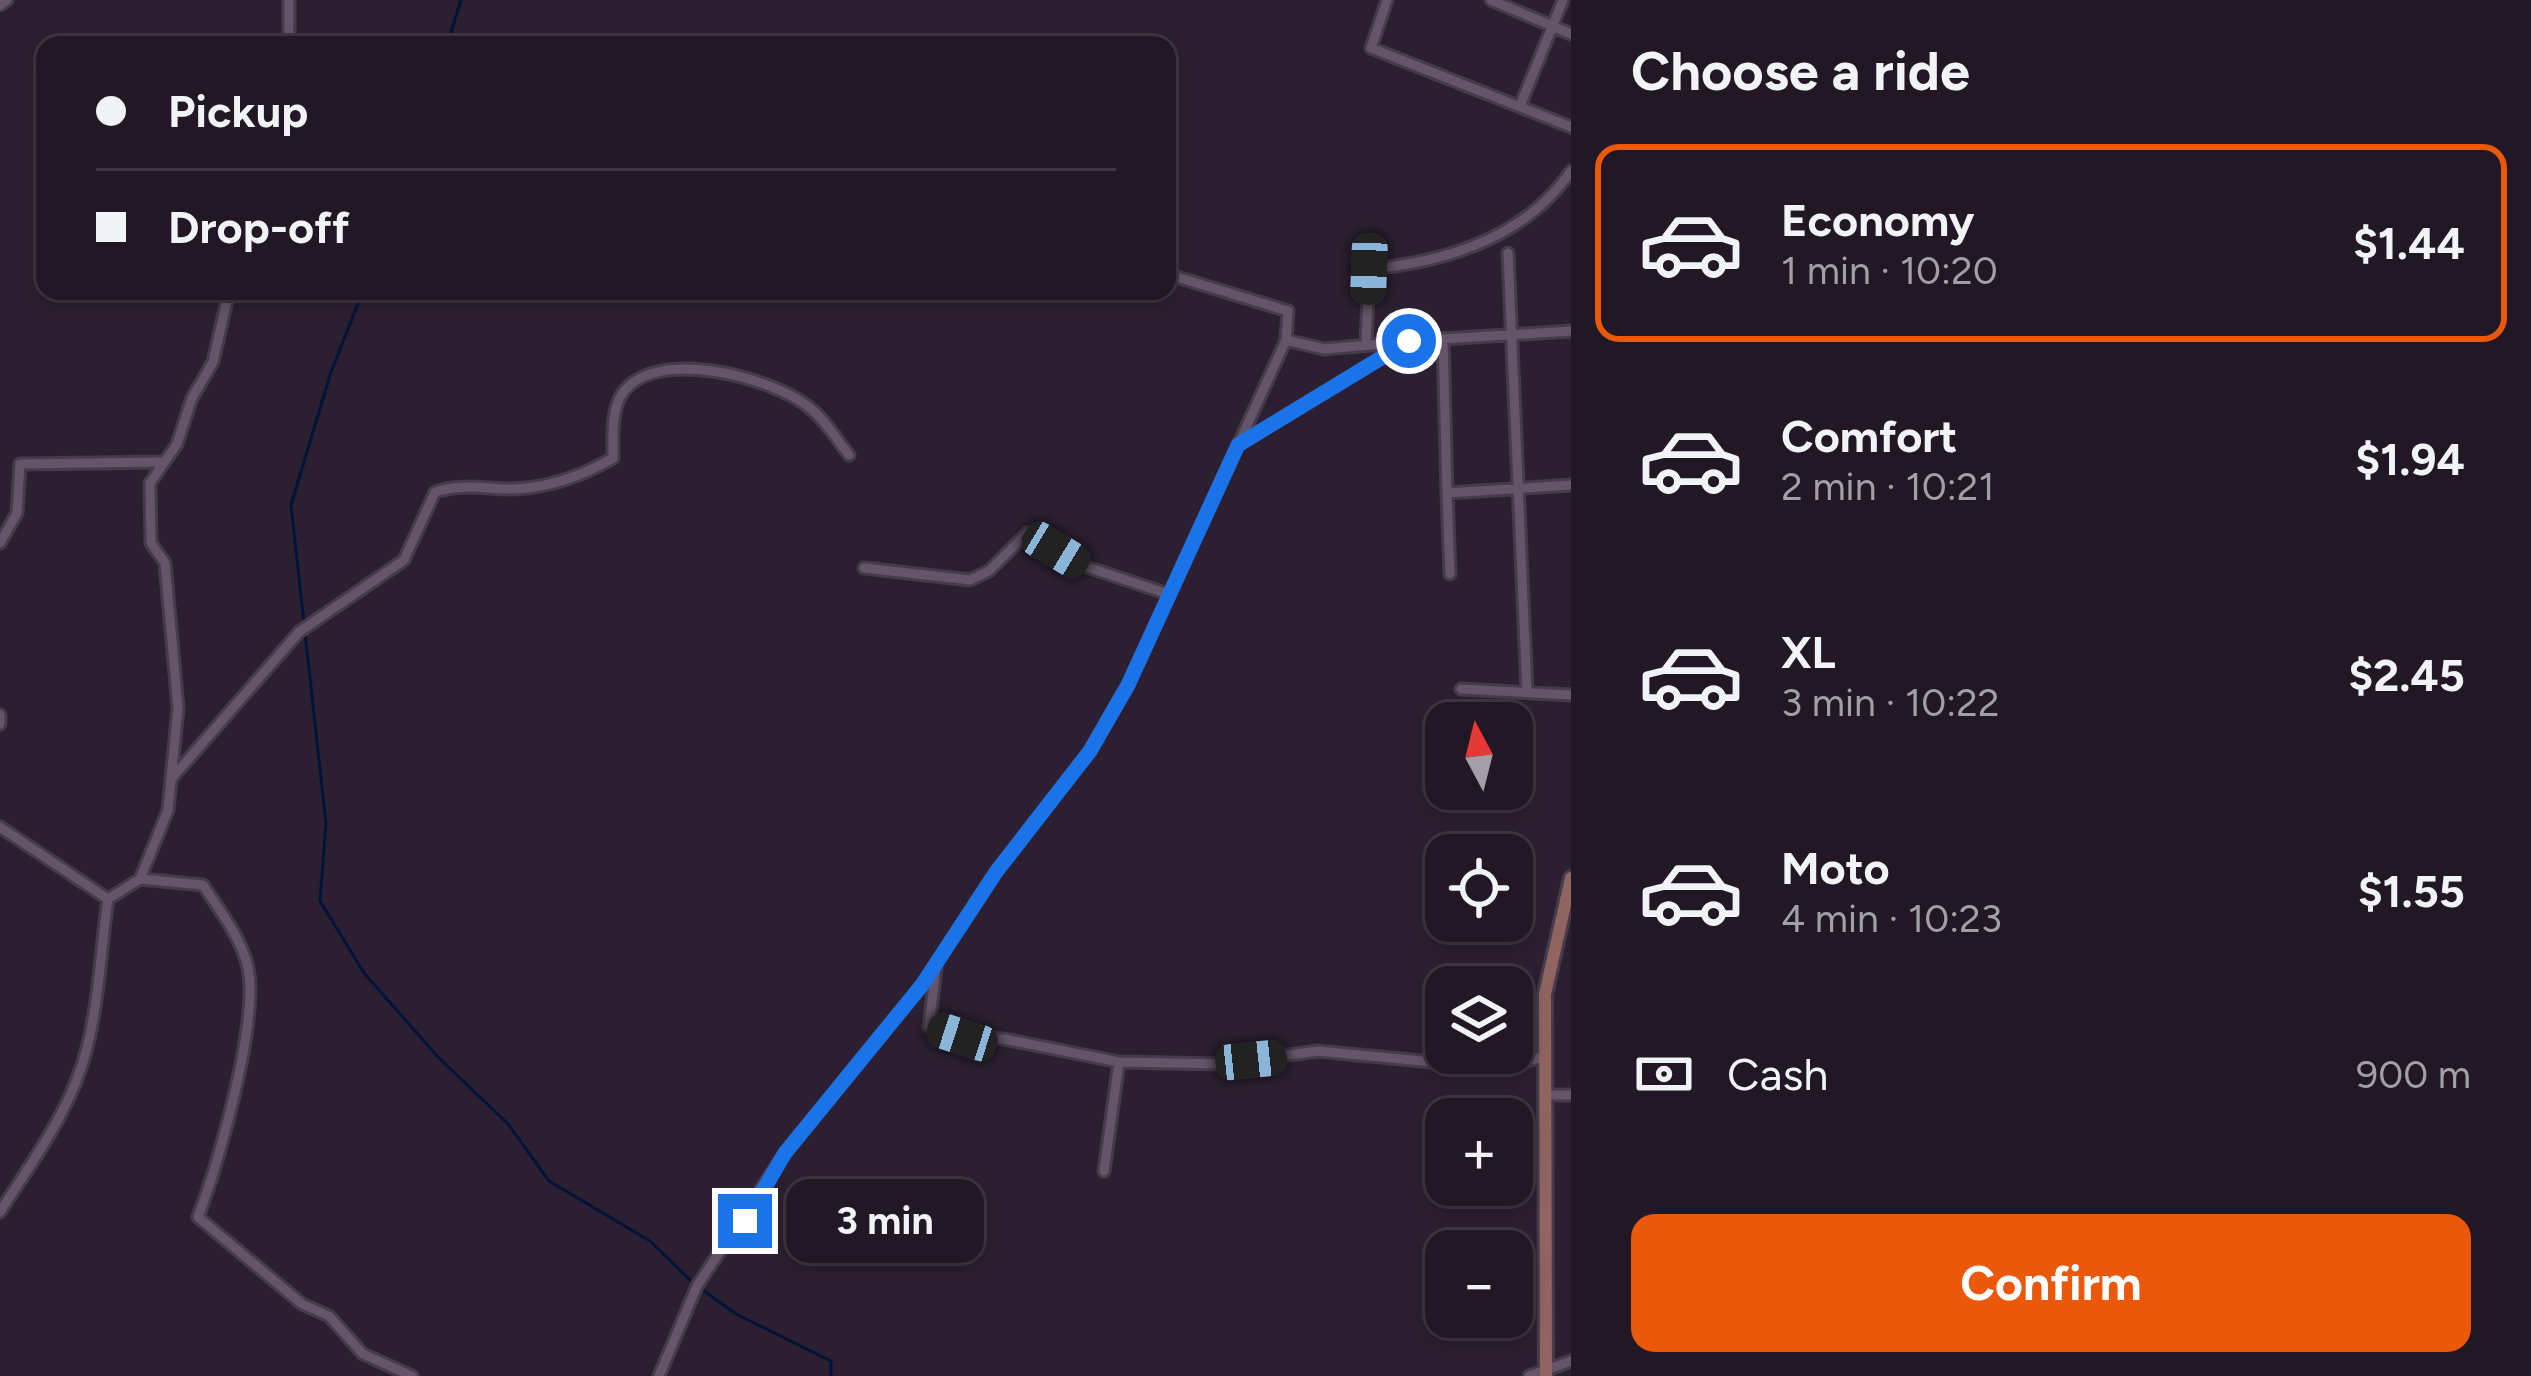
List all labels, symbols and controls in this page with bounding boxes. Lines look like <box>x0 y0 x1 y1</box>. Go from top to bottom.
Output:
text: Choose a ride <box>1631 39 1970 104</box>
text: Pickup <box>168 84 308 138</box>
icon: car <box>1637 189 1745 297</box>
text: Economy <box>1781 193 1974 247</box>
text: Drop-off <box>168 200 350 254</box>
text: $1.44 <box>2353 216 2465 270</box>
car <box>1350 232 1388 306</box>
text: 1 min · 10:20 <box>1781 247 1998 294</box>
route start <box>1382 314 1436 368</box>
icon: car <box>1637 405 1745 513</box>
text: Comfort <box>1781 409 1957 463</box>
text: $1.94 <box>2355 432 2465 486</box>
text: 2 min · 10:21 <box>1781 463 1995 510</box>
car <box>1016 516 1096 584</box>
icon: car <box>1637 621 1745 729</box>
text: XL <box>1781 625 1836 679</box>
text: $2.45 <box>2348 648 2465 702</box>
text: 3 min · 10:22 <box>1781 679 2000 726</box>
north arrow <box>1425 702 1533 810</box>
map controls <box>1425 702 1533 1338</box>
button: locate <box>1425 834 1533 942</box>
icon: car <box>1637 837 1745 945</box>
text: Moto <box>1781 841 1890 895</box>
text: $1.55 <box>2358 864 2465 918</box>
text: 4 min · 10:23 <box>1781 895 2002 942</box>
button: layers <box>1425 966 1533 1074</box>
car <box>922 1009 1002 1065</box>
car <box>1213 1038 1289 1082</box>
icon: cash <box>1631 1041 1697 1107</box>
text: Cash <box>1727 1047 1828 1101</box>
text: 900 m <box>2356 1051 2471 1098</box>
button: + <box>1425 1098 1533 1206</box>
callout: 3 min <box>787 1179 985 1263</box>
route end <box>718 1194 772 1248</box>
text: 3 min <box>836 1197 934 1244</box>
button: Confirm <box>1631 1214 2471 1352</box>
button: − <box>1425 1230 1533 1338</box>

